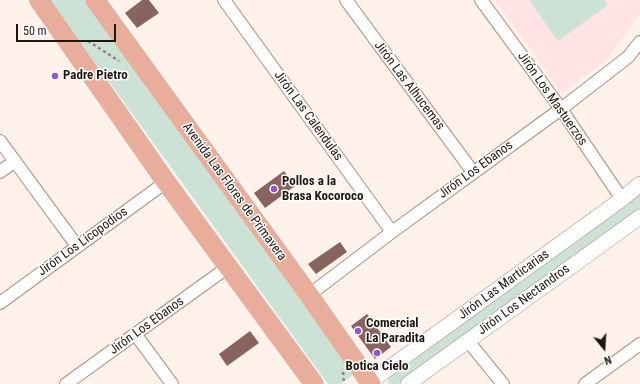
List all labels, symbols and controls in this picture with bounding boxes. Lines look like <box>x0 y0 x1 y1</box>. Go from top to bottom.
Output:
scale bar <box>18 16 118 42</box>
text: 50 m <box>23 24 47 38</box>
street label: Jirón Las Alhucemas <box>370 38 448 134</box>
street label: Jirón Los Mastuerzos <box>514 49 590 149</box>
place label: Padre Pietro <box>63 68 128 84</box>
street label: Jirón Las Calendulas <box>270 68 346 164</box>
marker: Padre Pietro <box>50 71 60 81</box>
street label: Avenida Las Flores de Primavera <box>179 120 289 264</box>
street label: Jirón Los Ebanos <box>436 138 516 202</box>
place label: Pollos a la Brasa Kocoroco <box>282 174 363 205</box>
marker: Pollos a la Brasa Kocoroco <box>269 184 279 194</box>
street label: Jirón Los Licopodios <box>35 204 131 280</box>
street label: Jirón Las Marticarias <box>455 247 553 323</box>
street label: Jirón Los Nectandros <box>475 261 573 339</box>
street label: Jirón Los Ebanos <box>107 294 187 358</box>
place label: Comercial La Paradita <box>366 316 425 347</box>
marker: Comercial La Paradita <box>353 326 363 336</box>
north arrow <box>584 328 624 368</box>
marker: Botica Cielo <box>372 348 382 358</box>
text: N <box>603 353 613 367</box>
place label: Botica Cielo <box>346 359 408 375</box>

